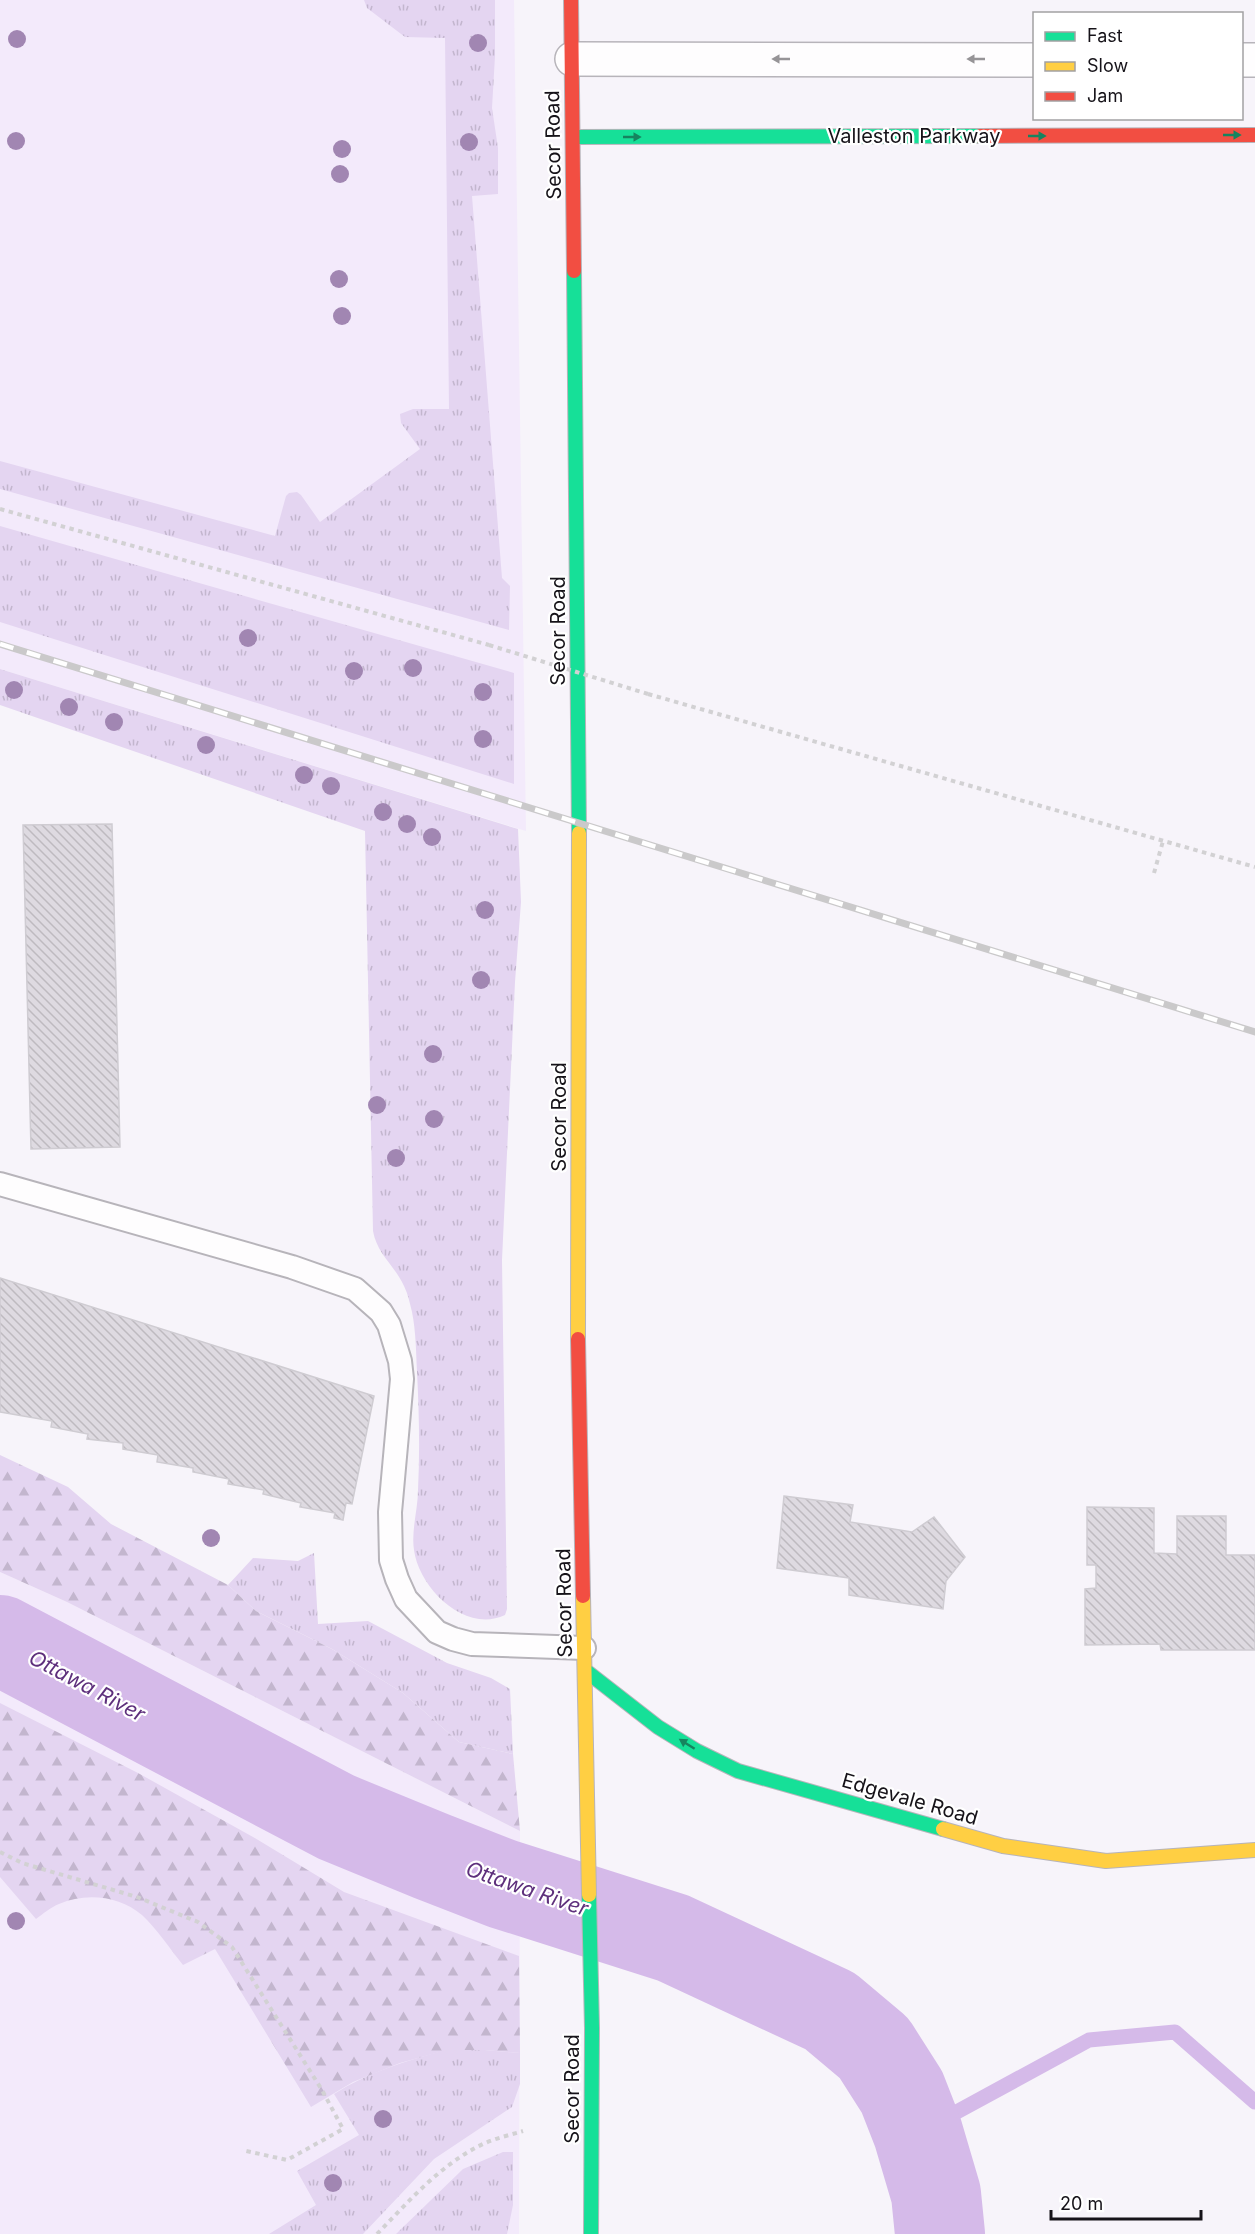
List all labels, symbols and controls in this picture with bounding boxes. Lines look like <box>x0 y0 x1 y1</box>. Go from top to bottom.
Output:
legend <box>1033 12 1243 120</box>
text: Fast <box>1087 25 1123 46</box>
one-way arrow <box>772 54 791 64</box>
one-way arrow <box>967 55 986 64</box>
text: Slow <box>1087 55 1128 76</box>
text: Jam <box>1087 85 1123 106</box>
street label: Secor Road <box>540 90 566 200</box>
street label: Valleston Parkway <box>827 124 1001 148</box>
one-way arrow <box>1222 130 1241 140</box>
one-way arrow <box>1027 131 1046 141</box>
one-way arrow <box>622 132 641 142</box>
street label: Secor Road <box>546 576 570 686</box>
street label: Secor Road <box>547 1062 571 1172</box>
street label: Secor Road <box>551 1548 577 1658</box>
water label: Ottawa River <box>25 1645 150 1727</box>
one-way arrow <box>679 1738 695 1749</box>
street label: Edgevale Road <box>839 1768 981 1830</box>
water label: Ottawa River <box>463 1856 593 1921</box>
street label: Secor Road <box>560 2034 584 2144</box>
scale bar <box>1051 2183 1201 2221</box>
text: 20 m <box>1060 2193 1103 2214</box>

